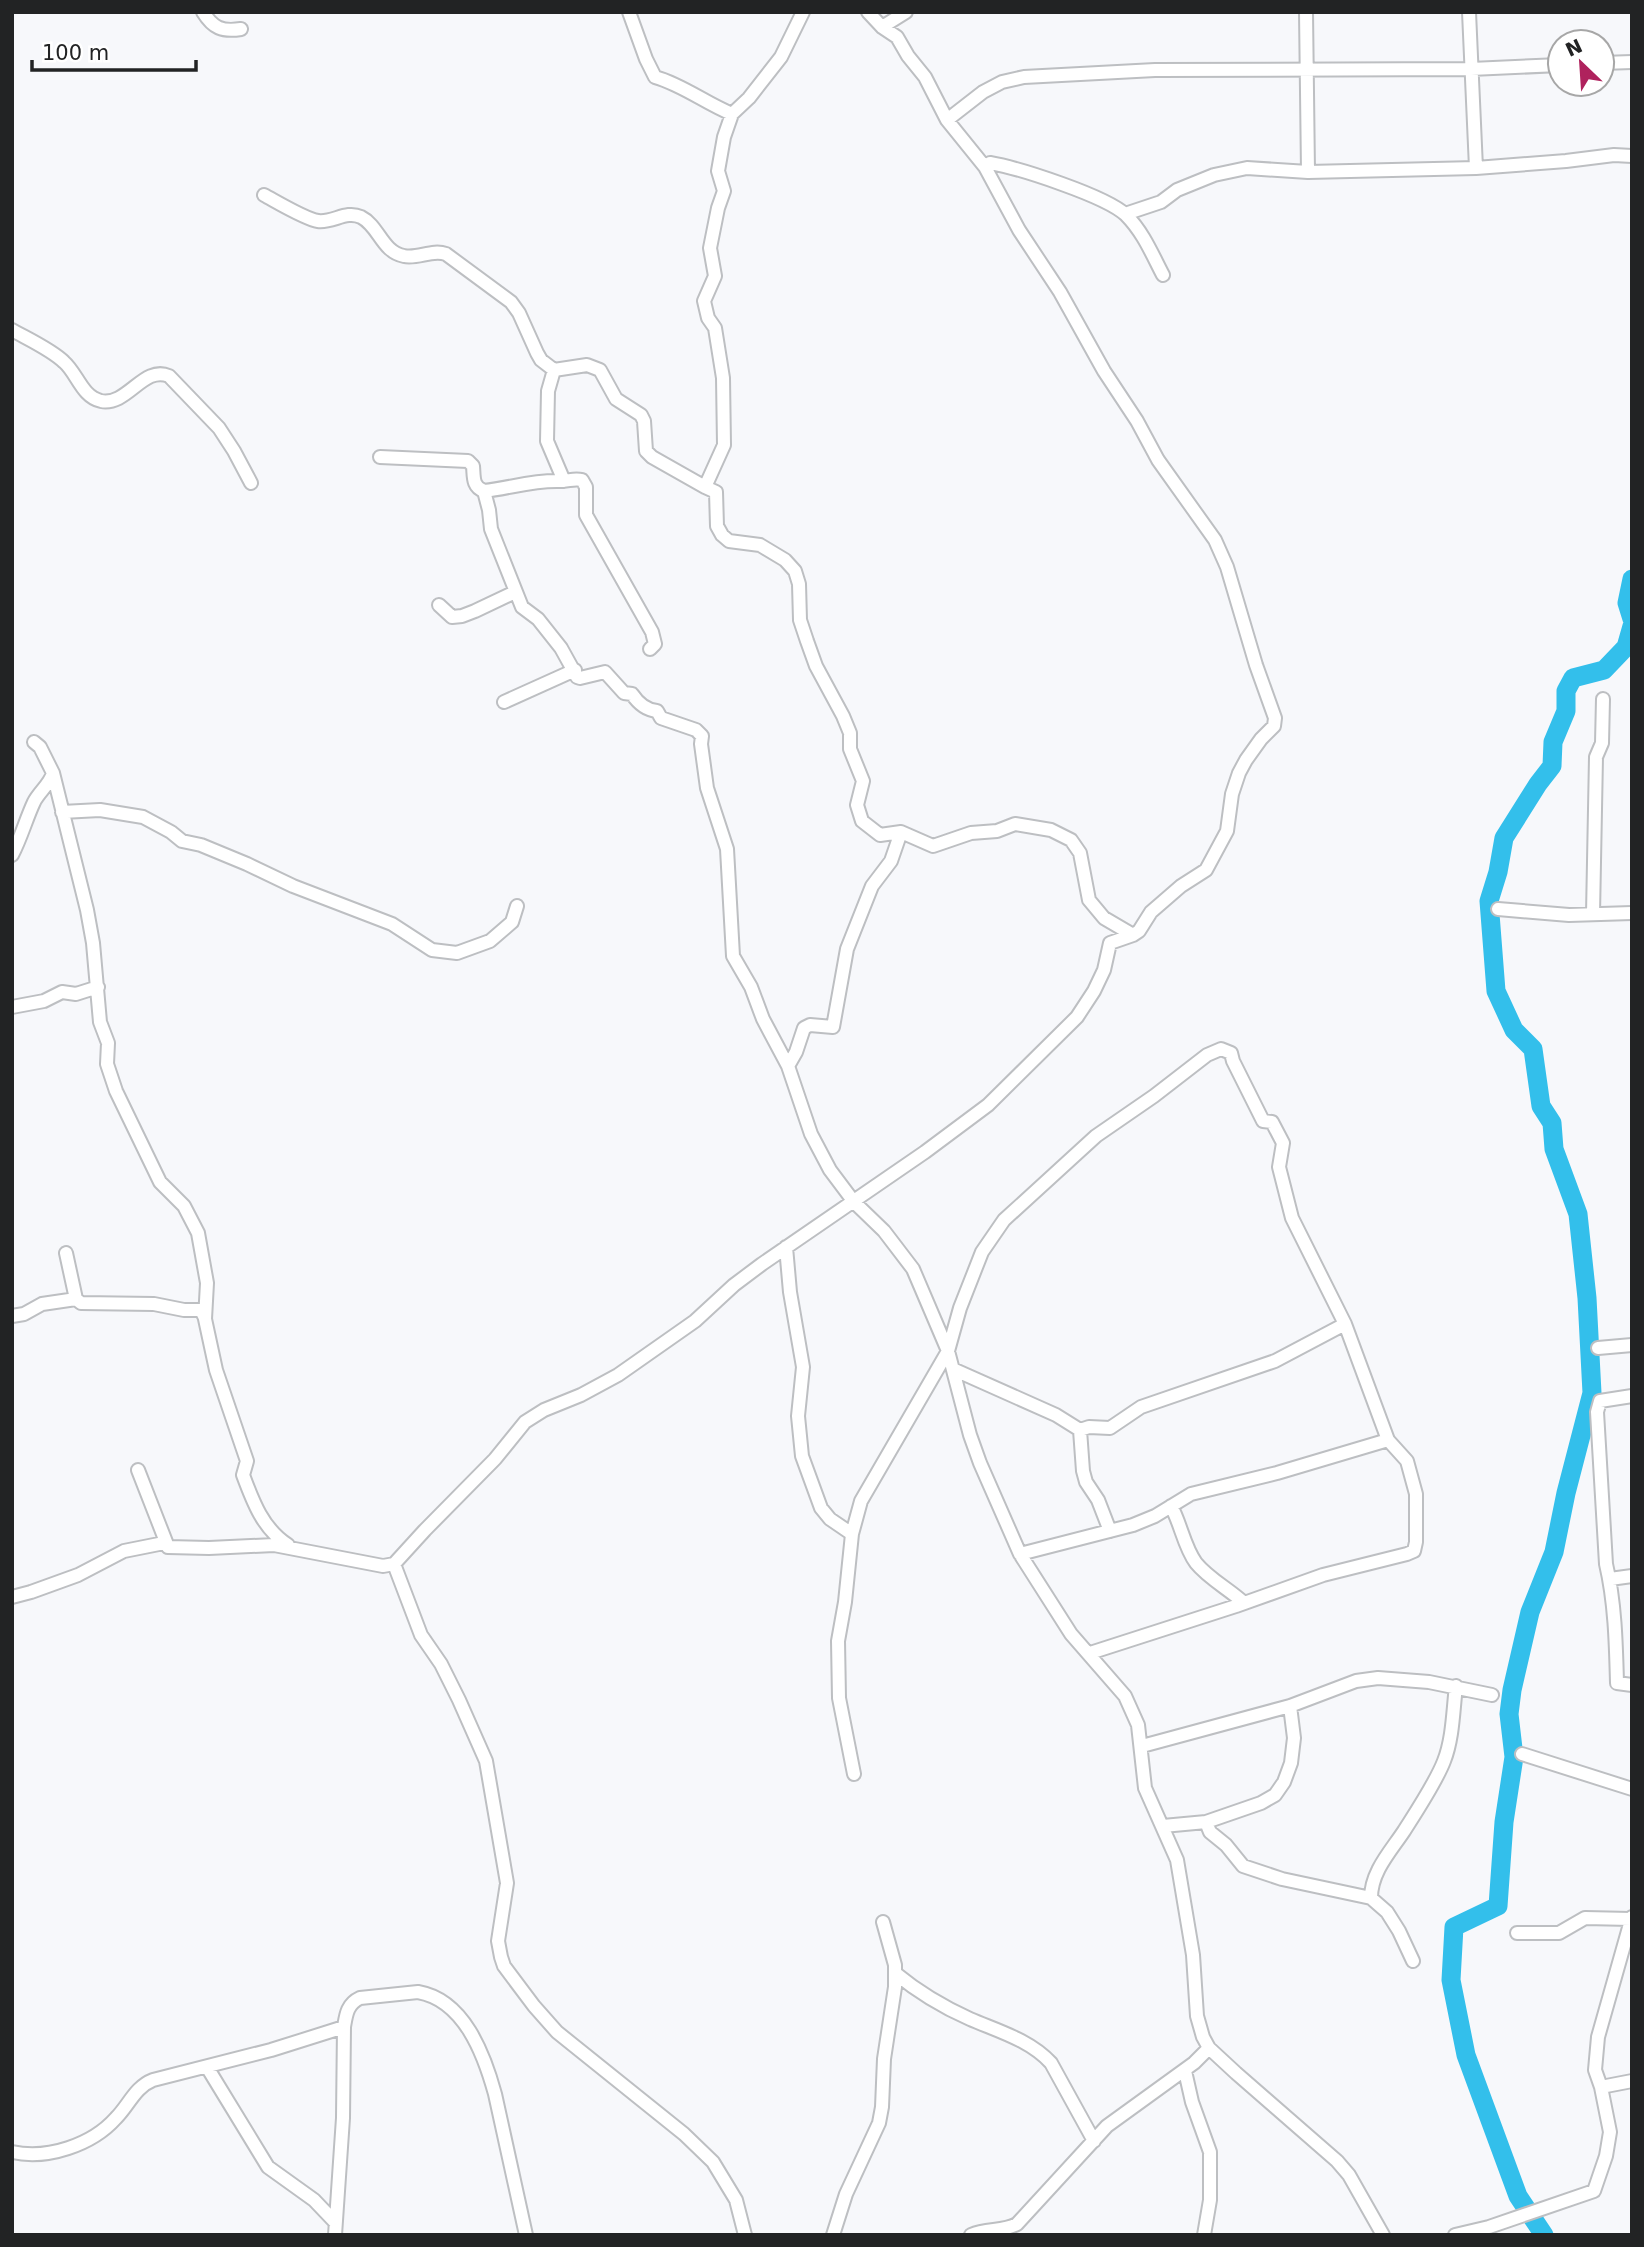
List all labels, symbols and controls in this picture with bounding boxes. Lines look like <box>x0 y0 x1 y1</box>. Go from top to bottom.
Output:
scale bar <box>32 28 196 72</box>
north arrow <box>1546 28 1616 98</box>
text: N <box>1562 34 1586 61</box>
text: 100 m <box>42 41 109 65</box>

